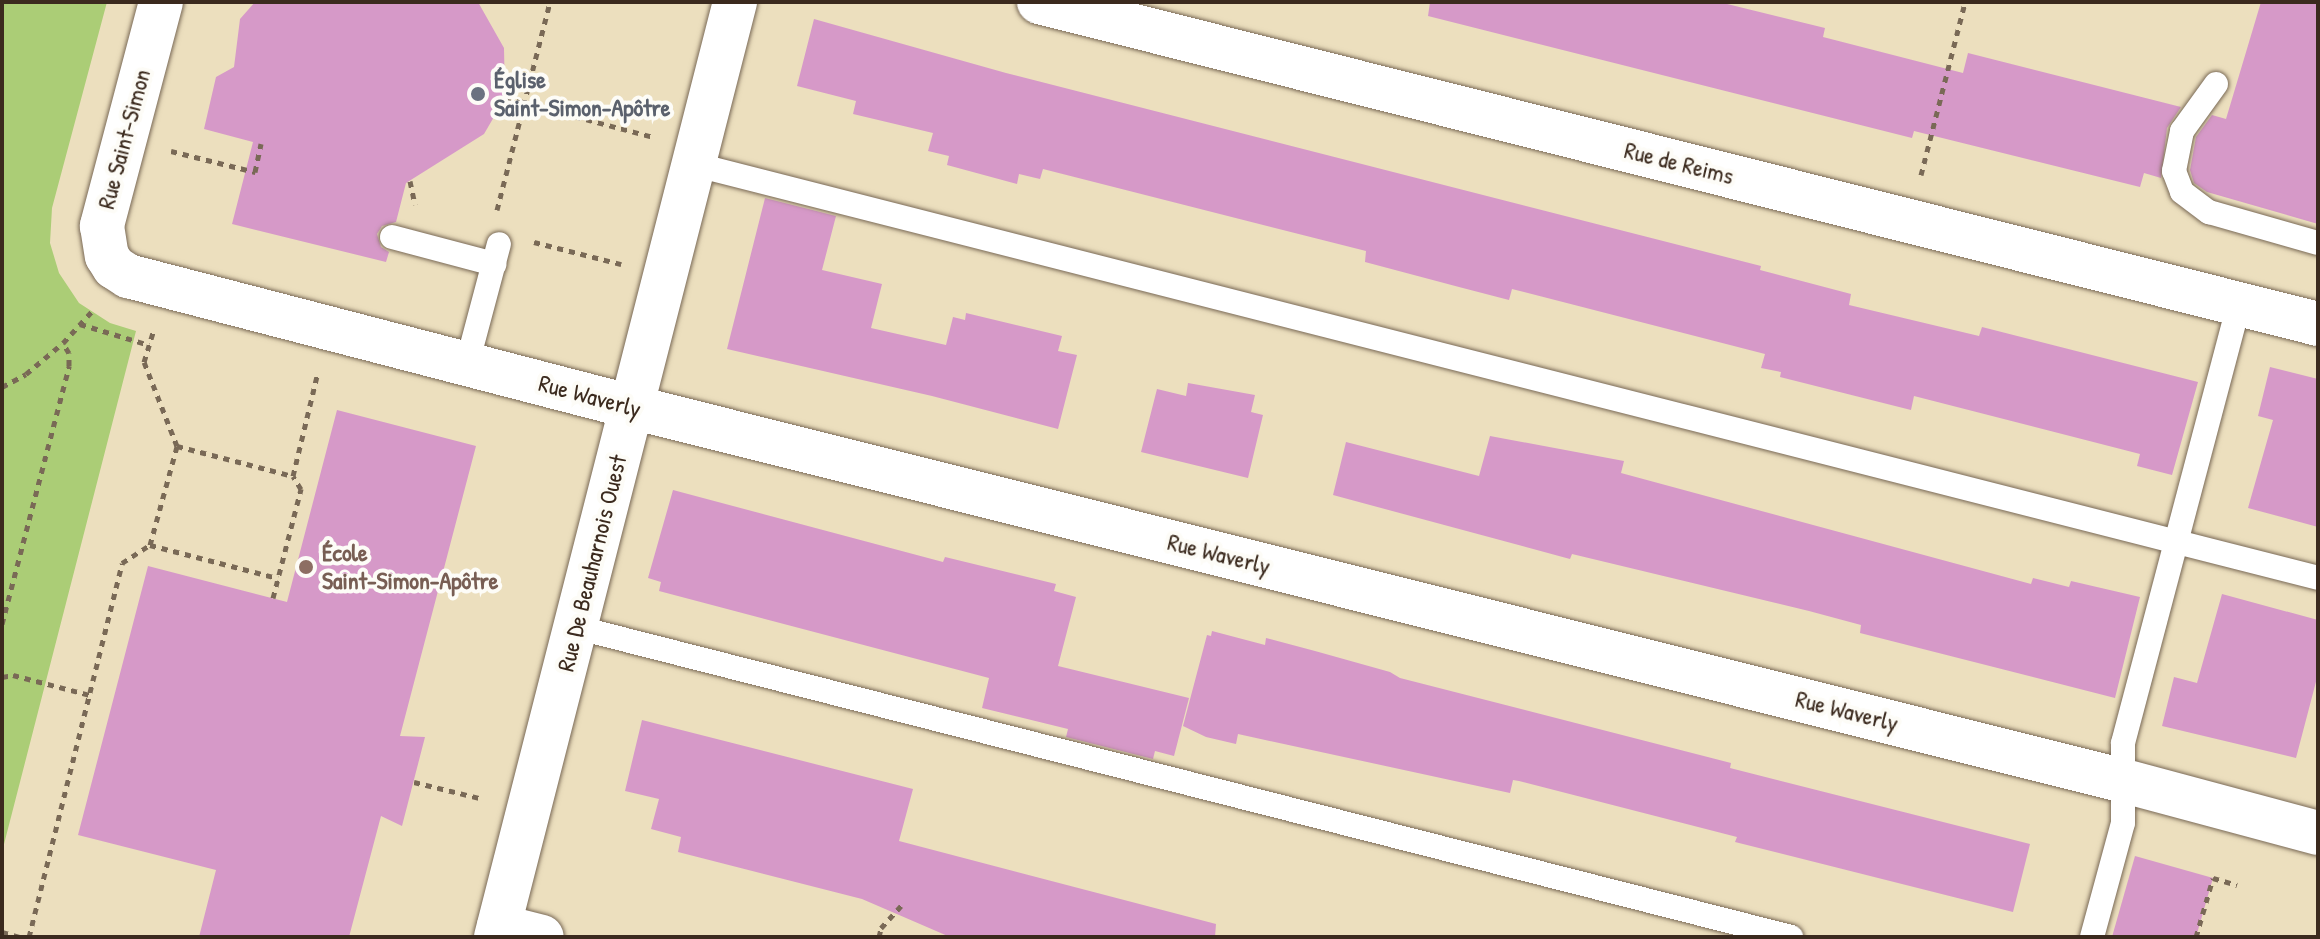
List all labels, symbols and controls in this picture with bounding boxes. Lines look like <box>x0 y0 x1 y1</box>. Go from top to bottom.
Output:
street label: Rue Saint-Simon <box>92 66 156 212</box>
place label: Église Saint-Simon-Apôtre <box>494 66 670 122</box>
marker: Église Saint-Simon-Apôtre <box>469 85 487 103</box>
street label: Rue de Reims <box>1621 136 1737 190</box>
street label: Rue Waverly <box>536 369 644 423</box>
street label: Rue De Beauharnois Ouest <box>551 452 633 674</box>
street label: Rue Waverly <box>1165 527 1273 581</box>
place label: École Saint-Simon-Apôtre <box>322 539 498 595</box>
marker: École Saint-Simon-Apôtre <box>297 558 315 576</box>
street label: Rue Waverly <box>1793 684 1901 738</box>

